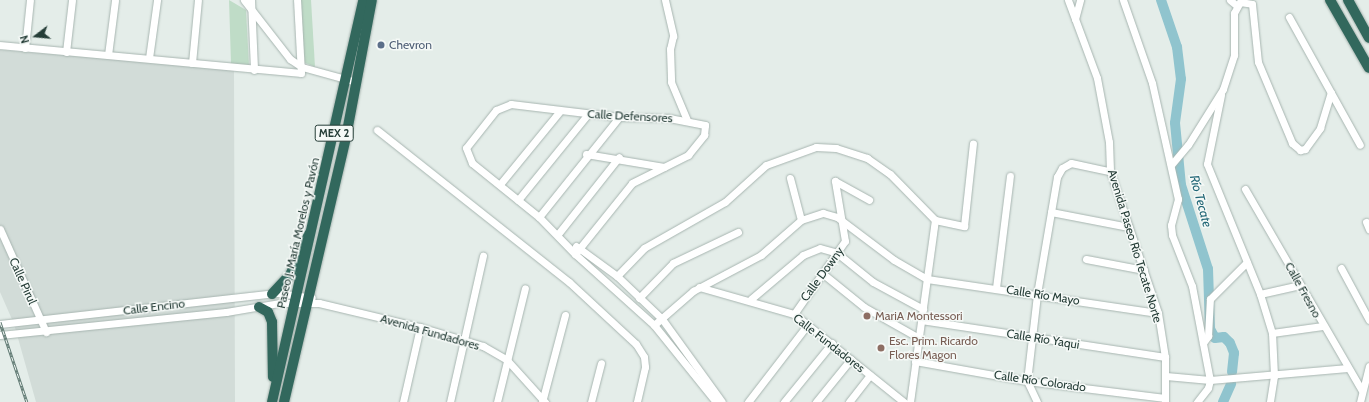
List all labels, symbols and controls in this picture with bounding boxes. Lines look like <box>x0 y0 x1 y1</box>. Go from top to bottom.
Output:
north arrow <box>16 16 56 56</box>
text: N <box>17 34 32 45</box>
place label: Chevron <box>389 38 432 52</box>
marker: Chevron <box>376 40 386 50</box>
street label: Calle Defensores <box>587 107 673 125</box>
road number: MEX 2 <box>314 124 354 142</box>
street label: Paseo J. María Morelos y Pavón <box>274 156 322 310</box>
street label: Avenida Paseo Río Tecate Norte <box>1105 168 1165 324</box>
water label: Río Tecate <box>1187 173 1215 229</box>
street label: Calle Downy <box>797 244 847 304</box>
street label: Calle Pirul <box>6 255 40 307</box>
street label: Calle Fresno <box>1282 260 1324 320</box>
street label: Calle Río Mayo <box>1005 282 1081 308</box>
street label: Calle Encino <box>122 296 186 318</box>
place label: MariA Montessori <box>875 309 963 323</box>
street label: Avenida Fundadores <box>379 311 481 353</box>
street label: Calle Fundadores <box>790 311 868 375</box>
marker: MariA Montessori <box>862 311 872 321</box>
street label: Calle Río Yaqui <box>1005 326 1081 352</box>
place label: Esc. Prim. Ricardo Flores Magon <box>889 334 978 362</box>
marker: Esc. Prim. Ricardo Flores Magon <box>876 343 886 353</box>
street label: Calle Río Colorado <box>993 367 1087 395</box>

